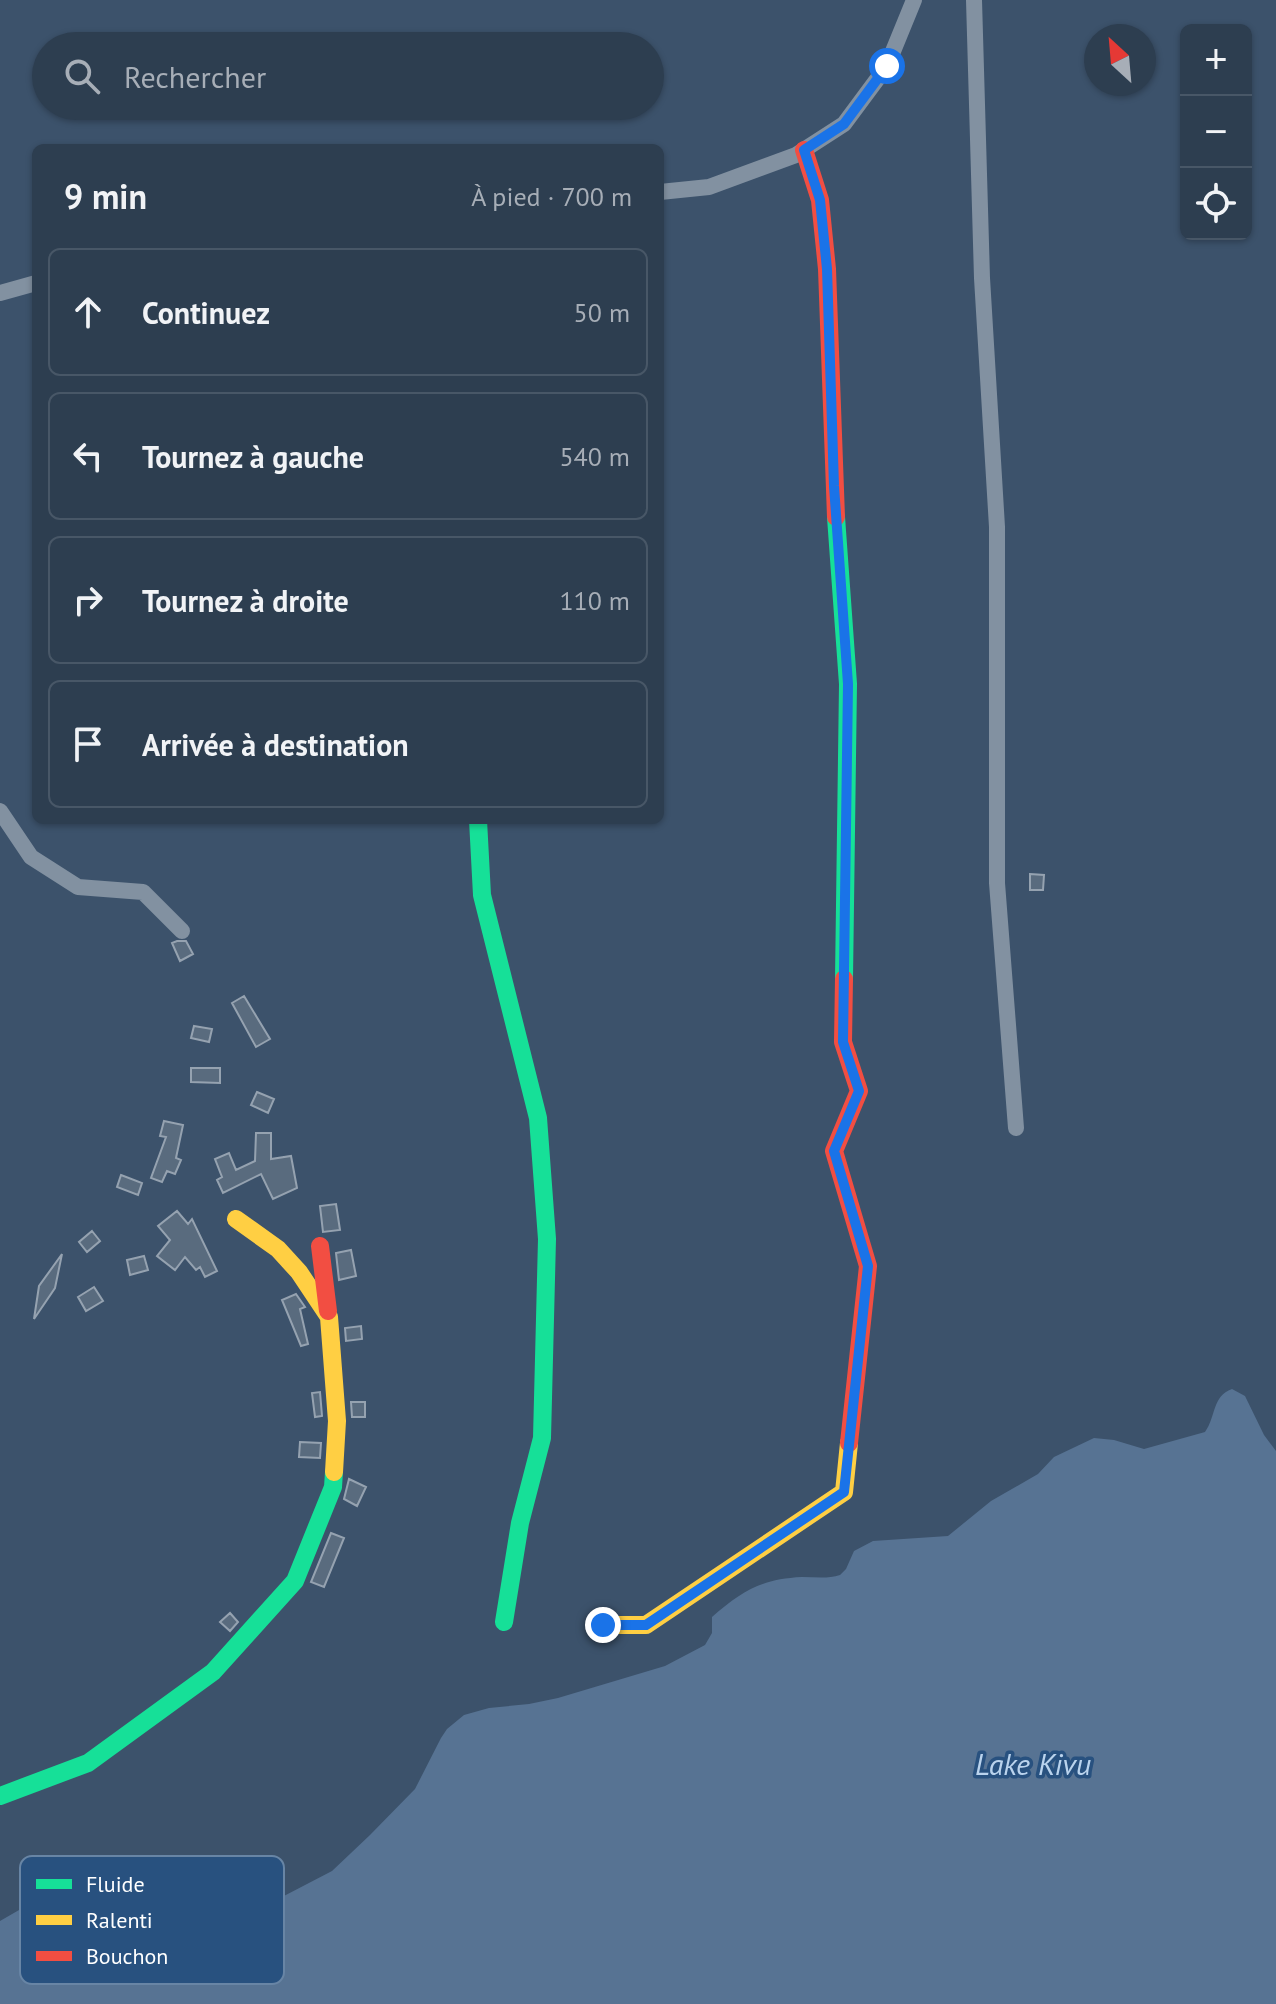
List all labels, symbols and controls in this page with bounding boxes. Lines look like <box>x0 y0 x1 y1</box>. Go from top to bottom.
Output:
north arrow <box>1084 24 1156 96</box>
map controls <box>1180 24 1252 240</box>
button: + <box>1180 24 1252 96</box>
search box <box>32 32 664 120</box>
route start <box>869 48 905 84</box>
icon: search <box>60 54 104 98</box>
text: Rechercher <box>124 57 266 96</box>
button: − <box>1180 96 1252 168</box>
button: locate <box>1180 168 1252 240</box>
text: 9 min <box>64 174 147 218</box>
text: À pied · 700 m <box>471 180 632 213</box>
icon: ahead <box>66 290 110 334</box>
text: Continuez <box>142 293 270 332</box>
text: 50 m <box>574 296 630 329</box>
icon: left <box>66 434 110 478</box>
text: Tournez à gauche <box>142 437 364 476</box>
text: 540 m <box>559 440 630 473</box>
icon: right <box>66 578 110 622</box>
text: Tournez à droite <box>142 581 349 620</box>
text: 110 m <box>559 584 630 617</box>
icon: arrive <box>66 722 110 766</box>
text: Arrivée à destination <box>142 725 409 764</box>
route end <box>585 1607 621 1643</box>
water label: Lake Kivu <box>975 1744 1091 1783</box>
legend <box>20 1856 284 1984</box>
text: Fluide <box>86 1870 145 1898</box>
text: Ralenti <box>86 1906 153 1934</box>
text: Bouchon <box>86 1942 168 1970</box>

